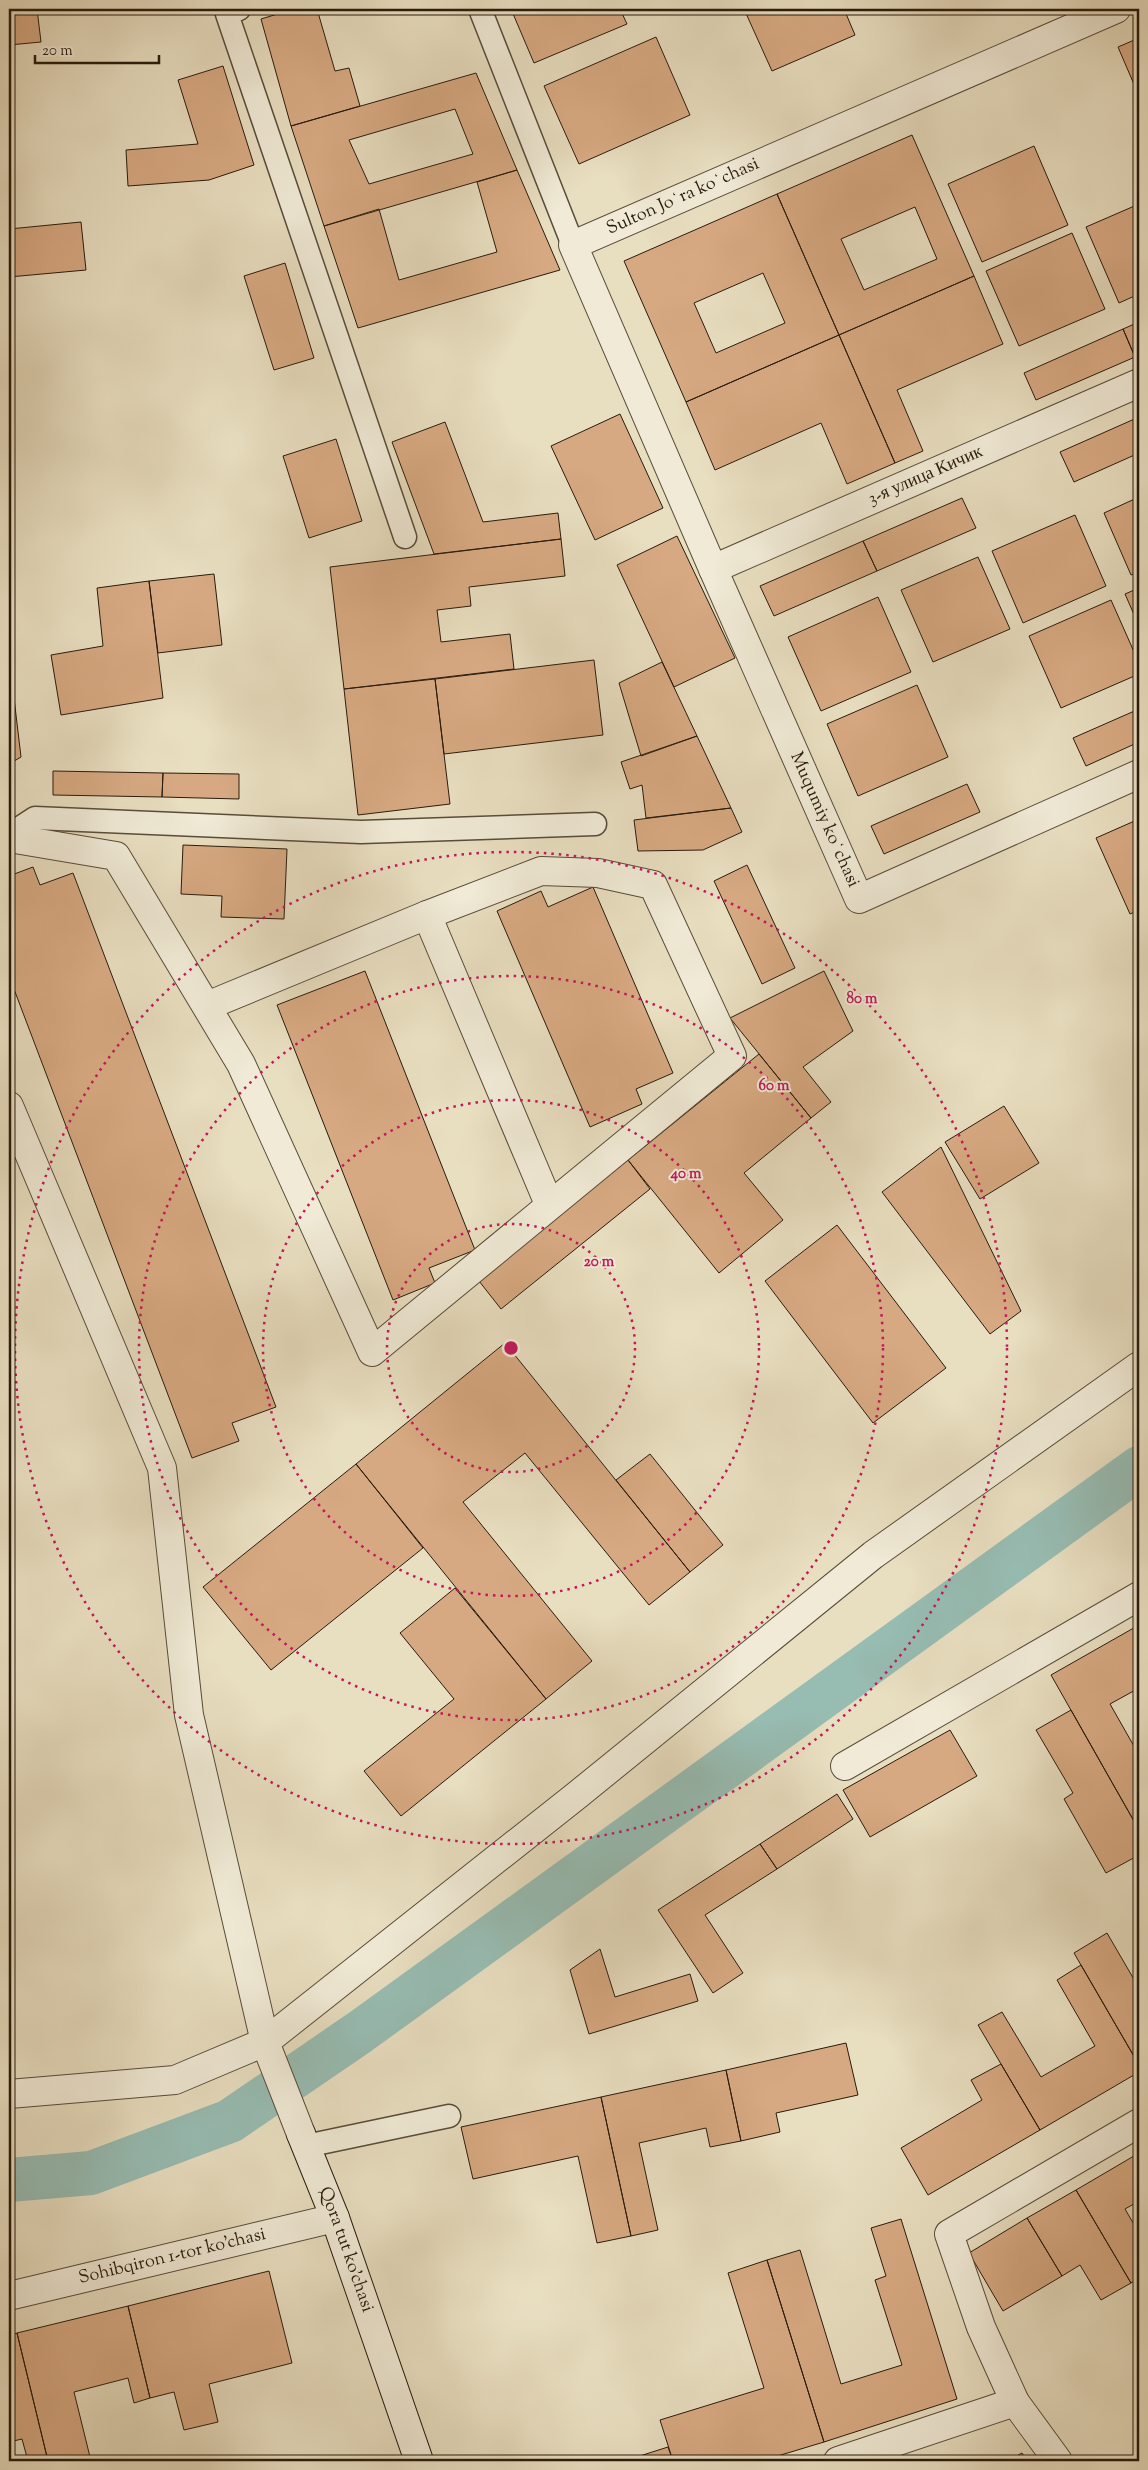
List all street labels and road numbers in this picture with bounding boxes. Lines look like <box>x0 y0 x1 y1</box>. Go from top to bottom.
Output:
street label: Sulton Joʻra koʻchasi <box>603 152 763 242</box>
street label: 3-я улица Кичик <box>864 440 987 513</box>
street label: Muqumiy koʻchasi <box>782 748 866 892</box>
street label: Qora tut ko'chasi <box>311 2183 380 2316</box>
street label: Sohibqiron 1-tor ko'chasi <box>76 2222 269 2292</box>

